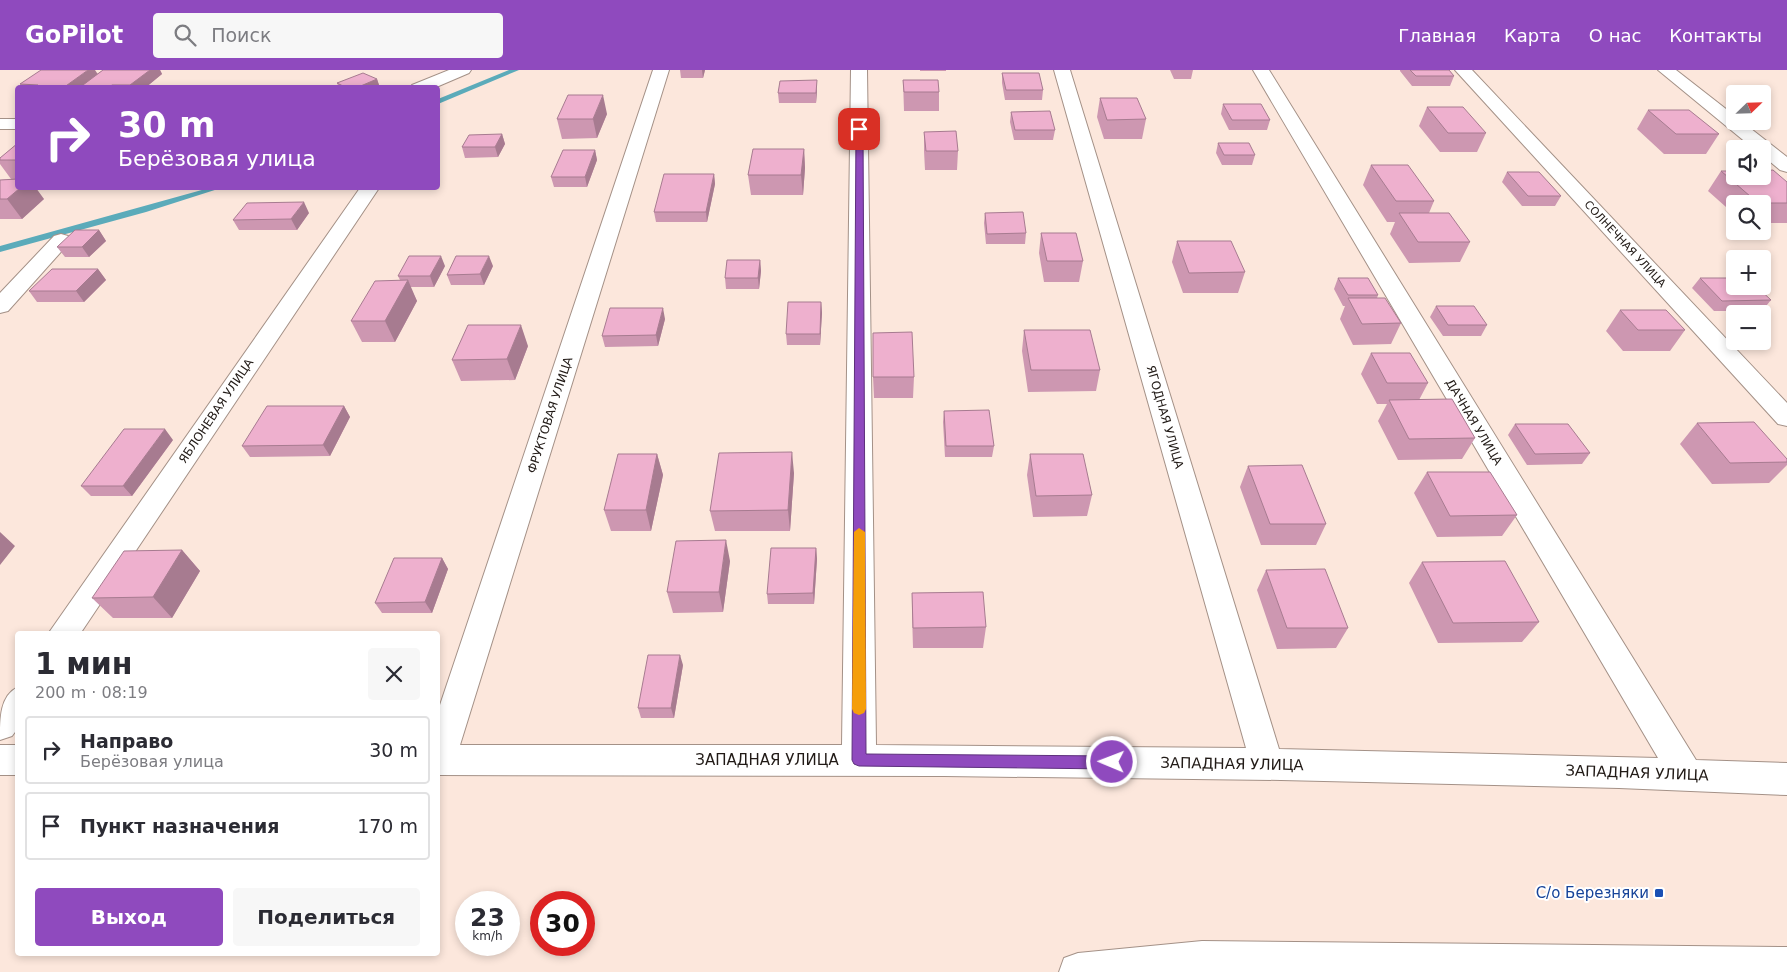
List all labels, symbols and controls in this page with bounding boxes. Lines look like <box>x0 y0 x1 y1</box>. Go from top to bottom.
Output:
search box <box>153 13 503 58</box>
text: GoPilot <box>25 21 123 49</box>
icon: search <box>171 21 199 49</box>
text: Поиск <box>211 24 271 46</box>
text: Главная <box>1398 25 1476 46</box>
text: Карта <box>1504 25 1561 46</box>
text: О нас <box>1589 25 1641 46</box>
text: Контакты <box>1669 25 1762 46</box>
north arrow <box>1726 85 1771 130</box>
map controls <box>1726 85 1771 350</box>
icon: right <box>35 105 100 170</box>
text: 30 m <box>118 105 215 145</box>
pin <box>838 108 880 150</box>
icon: arrive <box>845 115 873 143</box>
button: sound <box>1726 140 1771 185</box>
text: Берёзовая улица <box>118 146 316 171</box>
button: search <box>1726 195 1771 240</box>
street label: СОЛНЕЧНАЯ УЛИЦА <box>1582 198 1669 290</box>
button: + <box>1726 250 1771 295</box>
button: − <box>1726 305 1771 350</box>
street label: ФРУКТОВАЯ УЛИЦА <box>525 354 576 475</box>
street label: ЯБЛОНЕВАЯ УЛИЦА <box>176 355 257 466</box>
street label: ЯГОДНАЯ УЛИЦА <box>1144 364 1187 471</box>
street label: ДАЧНАЯ УЛИЦА <box>1443 376 1506 468</box>
text: 1 мин <box>35 646 133 681</box>
button: close <box>368 648 420 700</box>
text: 200 m · 08:19 <box>35 683 148 702</box>
text: Направо <box>80 730 173 752</box>
position arrow <box>1085 735 1137 787</box>
icon: right <box>37 736 65 764</box>
text: 30 m <box>369 739 418 761</box>
street label: ЗАПАДНАЯ УЛИЦА <box>695 751 839 769</box>
text: Берёзовая улица <box>80 752 224 771</box>
street label: ЗАПАДНАЯ УЛИЦА <box>1160 754 1305 774</box>
street label: ЗАПАДНАЯ УЛИЦА <box>1565 762 1710 785</box>
icon: arrive <box>37 812 65 840</box>
text: Пункт назначения <box>80 815 279 837</box>
text: 170 m <box>357 815 418 837</box>
place label: С/о Березняки <box>1536 884 1649 902</box>
marker: С/о Березняки <box>1653 887 1665 899</box>
button: Выход <box>35 888 223 946</box>
button: Поделиться <box>233 888 420 946</box>
speed limit sign: 30 <box>530 891 595 956</box>
text: 23 <box>470 903 505 932</box>
text: km/h <box>472 929 503 943</box>

